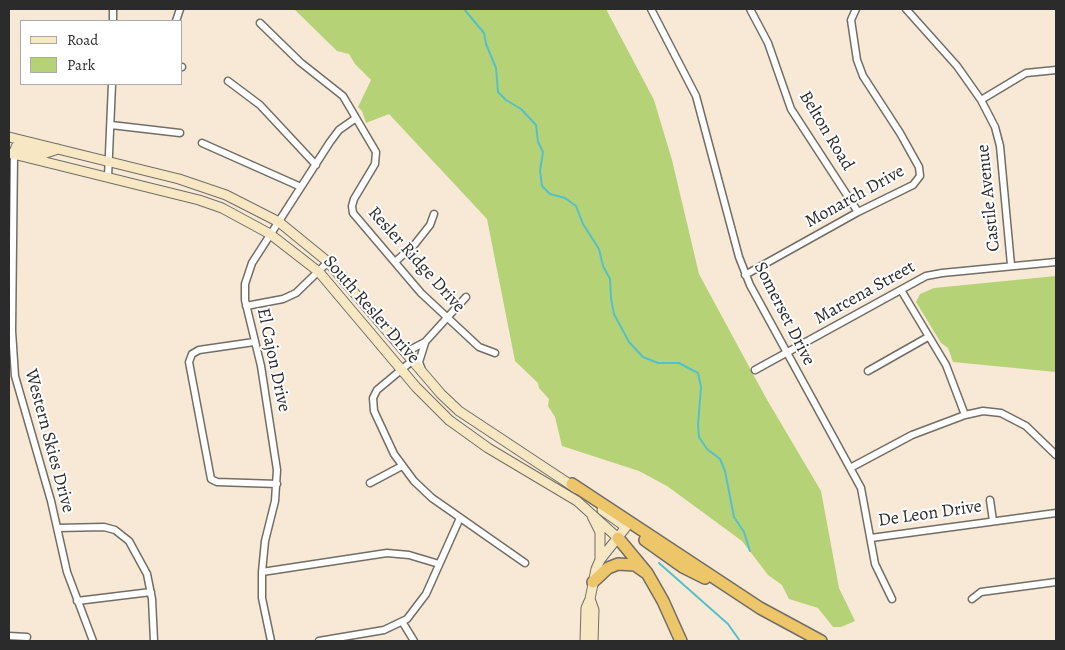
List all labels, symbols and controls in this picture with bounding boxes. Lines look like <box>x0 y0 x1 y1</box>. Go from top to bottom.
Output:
legend <box>20 20 182 85</box>
text: Road <box>67 30 98 50</box>
text: Park <box>67 55 95 75</box>
street label: Belton Road <box>794 87 858 175</box>
street label: Castile Avenue <box>973 143 1005 253</box>
street label: Monarch Drive <box>802 161 908 233</box>
street label: Resler Ridge Drive <box>363 203 469 317</box>
street label: South Resler Drive <box>318 252 424 368</box>
street label: Marcena Street <box>811 256 919 330</box>
street label: Somerset Drive <box>749 259 819 369</box>
street label: El Cajon Drive <box>251 306 295 414</box>
street label: Western Skies Drive <box>19 367 79 515</box>
street label: De Leon Drive <box>877 496 983 532</box>

